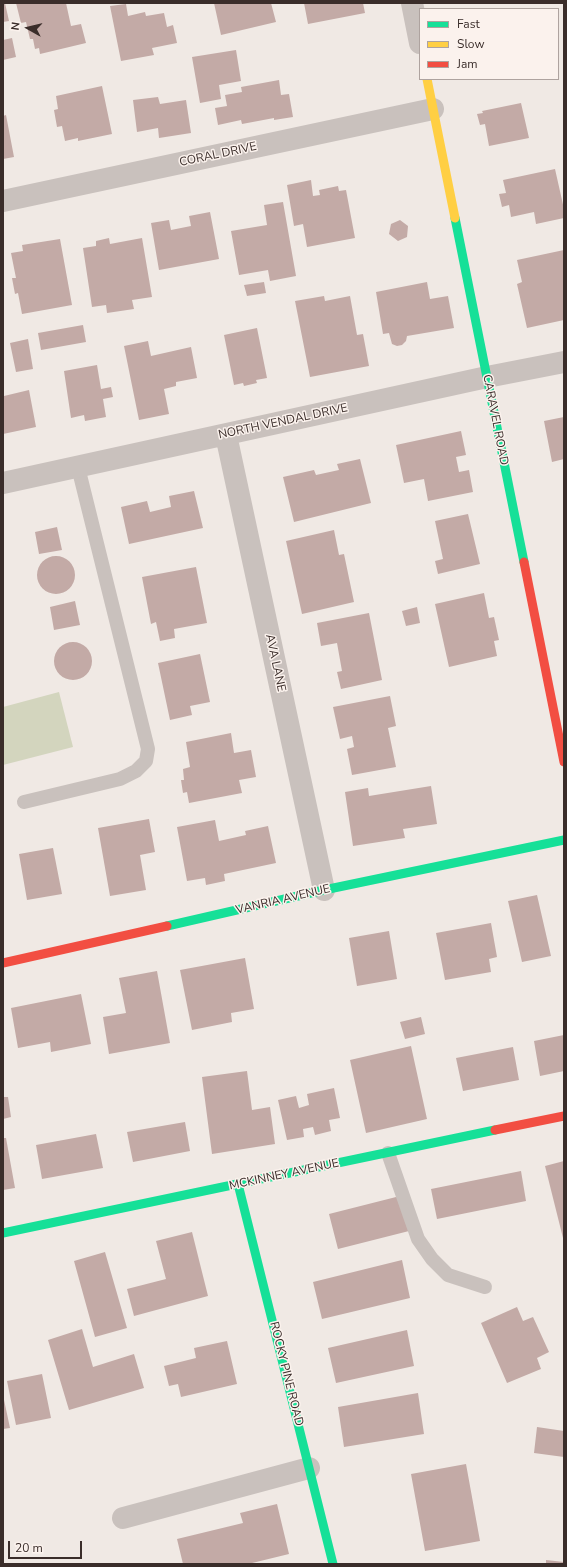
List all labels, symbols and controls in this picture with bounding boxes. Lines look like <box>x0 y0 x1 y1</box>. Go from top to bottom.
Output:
north arrow <box>8 8 48 48</box>
legend <box>419 8 559 80</box>
text: Fast <box>457 16 480 32</box>
text: N <box>8 21 24 31</box>
text: Slow <box>457 36 485 52</box>
text: Jam <box>457 56 478 72</box>
street label: CORAL DRIVE <box>178 140 258 170</box>
street label: CARAVEL ROAD <box>479 373 511 467</box>
street label: NORTH VENDAL DRIVE <box>217 401 349 443</box>
street label: AVA LANE <box>262 633 288 693</box>
street label: VANRIA AVENUE <box>235 882 331 918</box>
street label: MCKINNEY AVENUE <box>228 1156 340 1194</box>
street label: ROCKY PINE ROAD <box>266 1320 306 1428</box>
scale bar <box>10 1533 84 1559</box>
text: 20 m <box>15 1540 43 1556</box>

